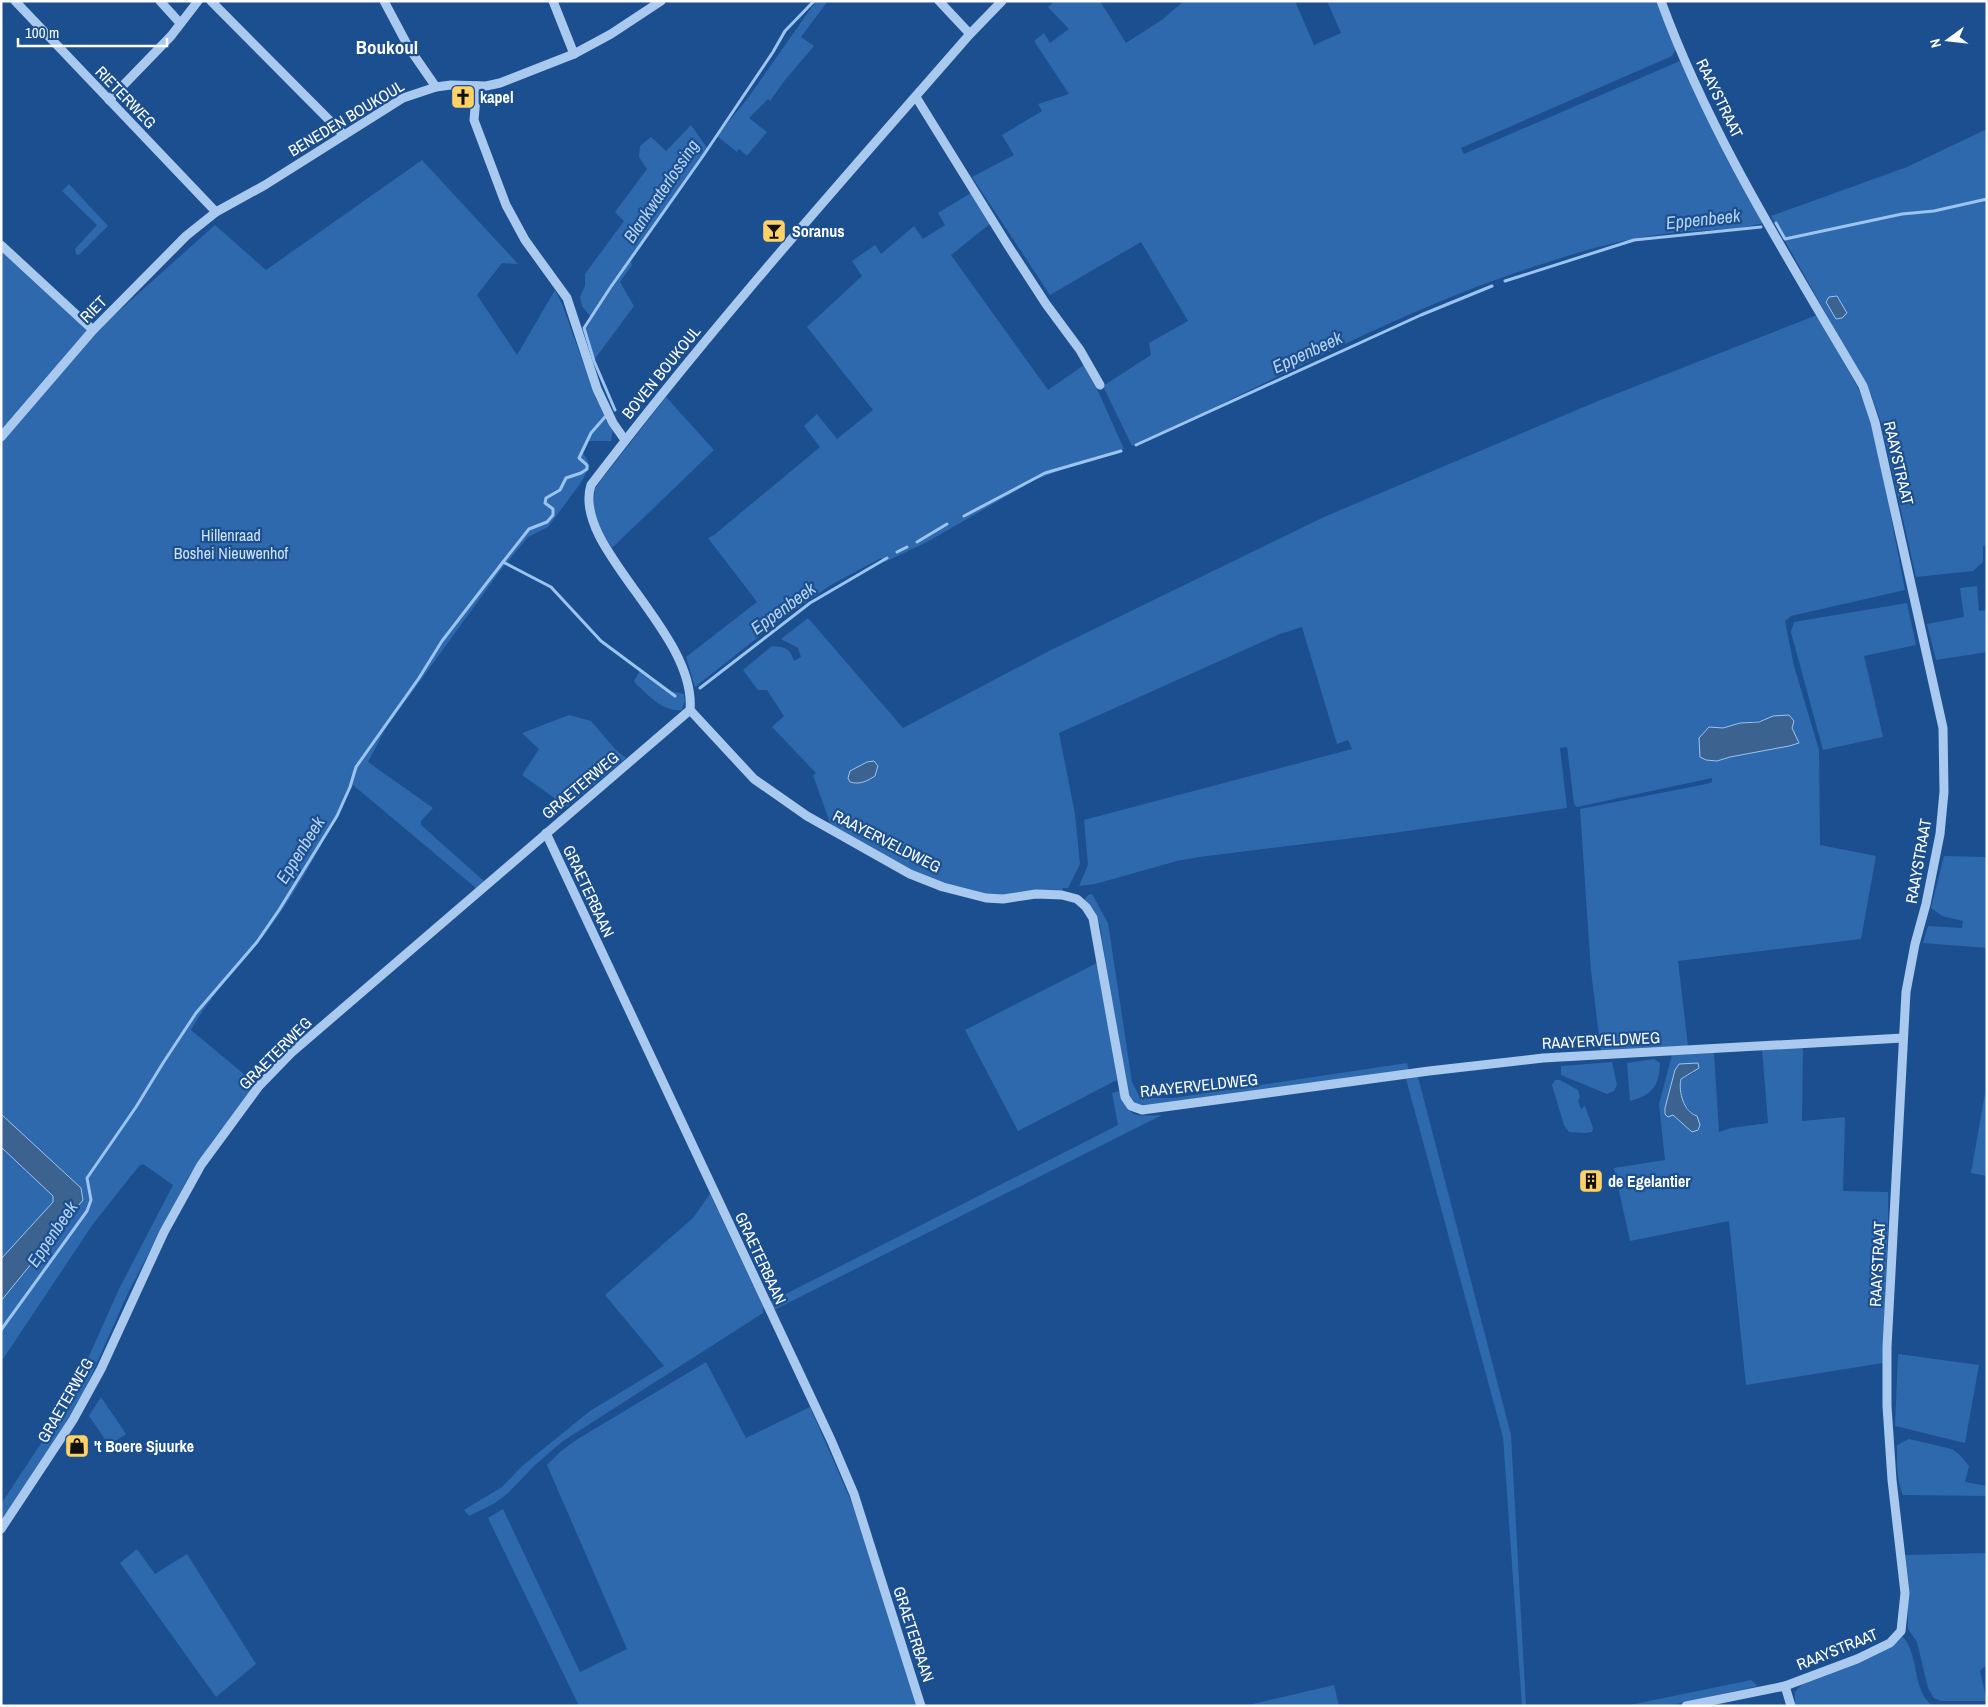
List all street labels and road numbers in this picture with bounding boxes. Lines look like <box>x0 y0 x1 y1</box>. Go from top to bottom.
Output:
street label: RAAYSTRAAT <box>1691 55 1749 141</box>
street label: RIETERWEG <box>91 61 161 133</box>
street label: BENEDEN BOUKOUL <box>284 74 409 161</box>
street label: RIET <box>75 291 111 327</box>
street label: BOVEN BOUKOUL <box>617 320 706 423</box>
street label: RAAYSTRAAT <box>1879 419 1919 507</box>
street label: GRAETERWEG <box>537 746 623 824</box>
street label: RAAYERVELDWEG <box>829 804 945 878</box>
street label: RAAYSTRAAT <box>1900 817 1936 905</box>
street label: GRAETERBAAN <box>558 841 620 941</box>
street label: GRAETERWEG <box>234 1012 316 1094</box>
street label: RAAYERVELDWEG <box>1541 1026 1661 1054</box>
street label: RAAYERVELDWEG <box>1139 1068 1259 1102</box>
street label: GRAETERBAAN <box>730 1208 792 1308</box>
street label: RAAYSTRAAT <box>1864 1221 1890 1307</box>
street label: GRAETERWEG <box>32 1354 98 1446</box>
street label: GRAETERBAAN <box>888 1583 940 1685</box>
street label: RAAYSTRAAT <box>1793 1623 1881 1675</box>

